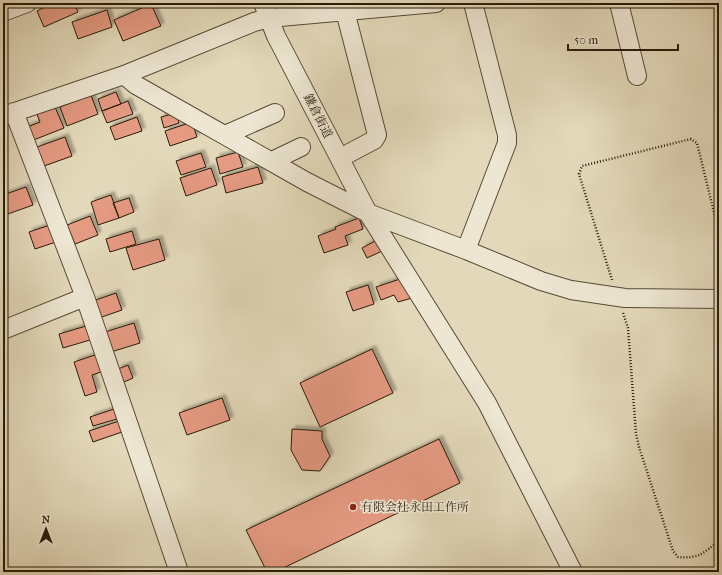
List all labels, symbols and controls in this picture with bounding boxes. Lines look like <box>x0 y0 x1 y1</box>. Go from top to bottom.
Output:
scale bar <box>568 26 678 52</box>
text: 50 m <box>574 33 598 47</box>
street label: 鎌倉街道 <box>301 91 335 141</box>
place label: 有限会社永田工作所 <box>361 500 469 514</box>
marker: 有限会社永田工作所 <box>348 502 358 512</box>
north arrow <box>26 509 66 549</box>
text: N <box>42 513 51 526</box>

